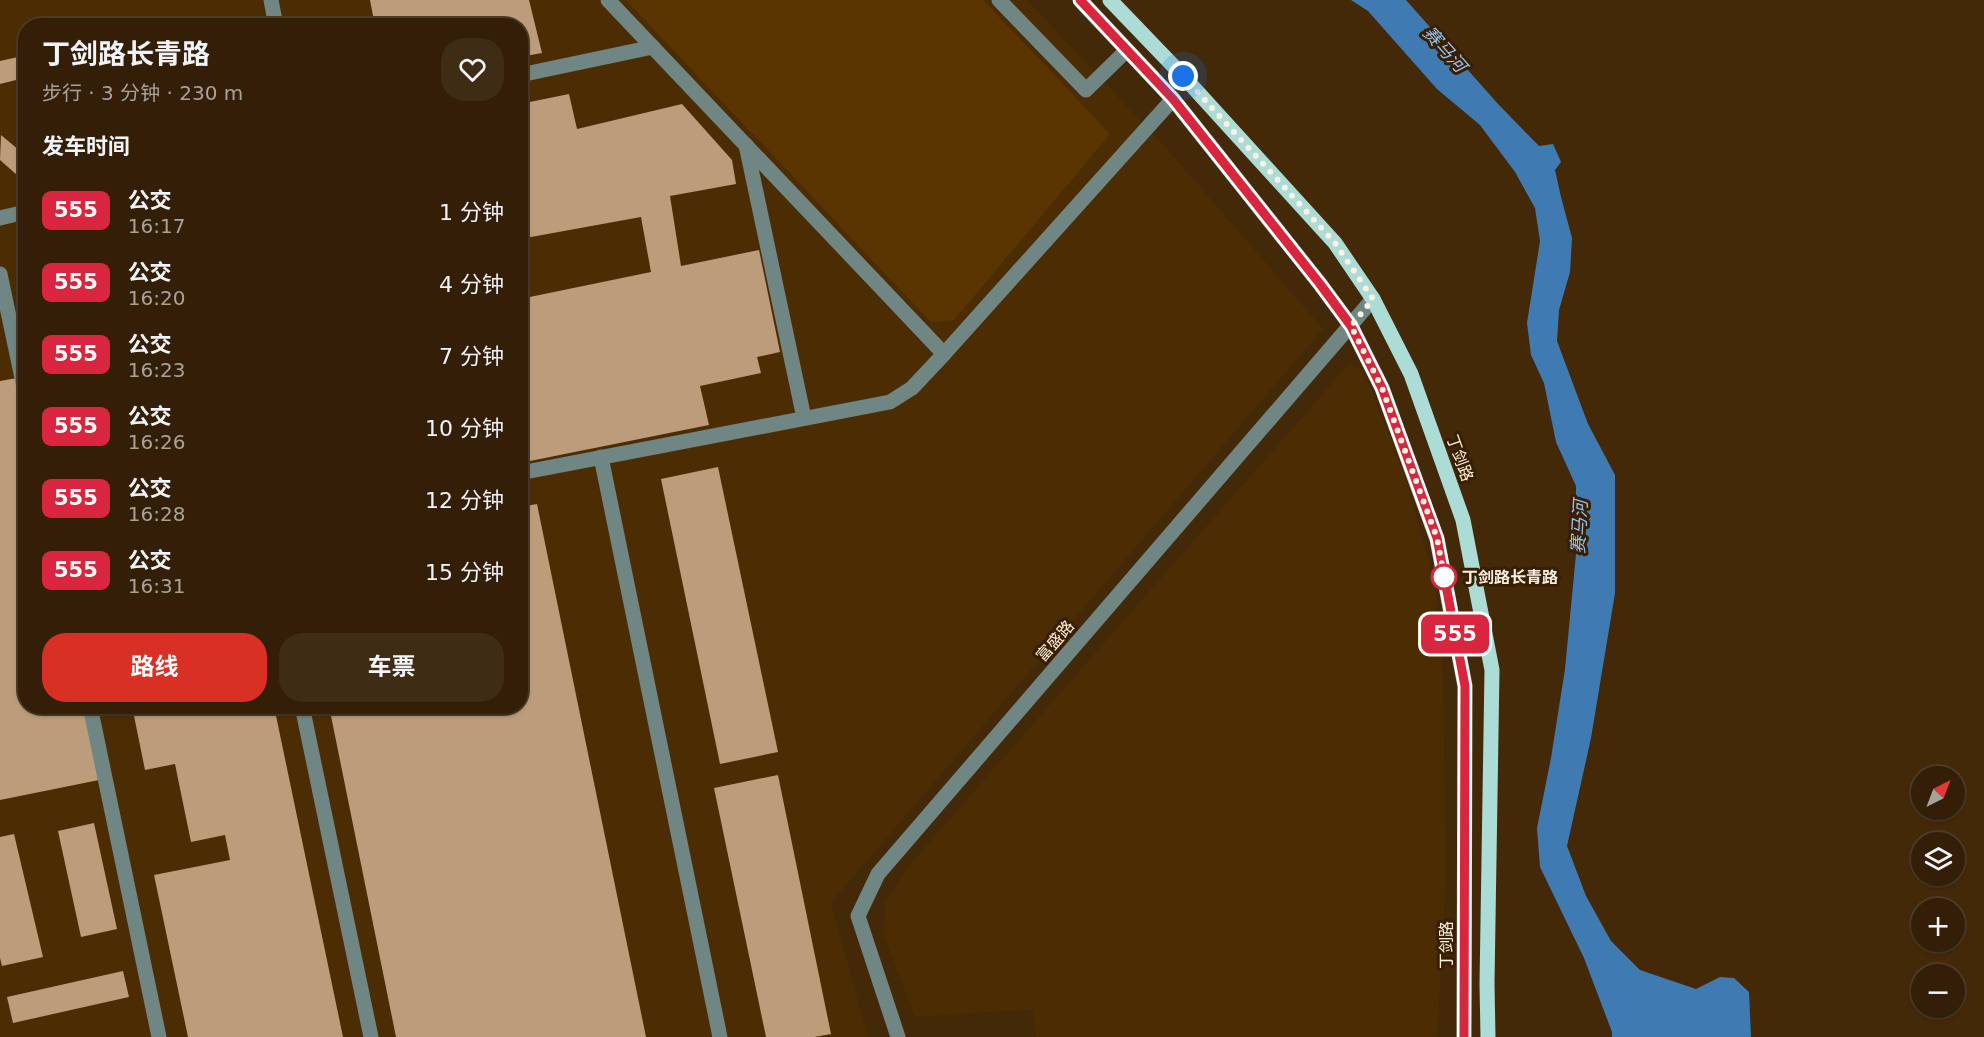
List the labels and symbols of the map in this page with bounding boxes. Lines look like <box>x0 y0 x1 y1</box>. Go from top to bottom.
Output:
water label: 赛马河 <box>1419 22 1473 78</box>
your location <box>1168 61 1198 91</box>
street label: 丁剑路 <box>1443 432 1477 484</box>
water label: 赛马河 <box>1567 496 1591 555</box>
marker: 丁剑路长青路 <box>1431 564 1457 590</box>
place label: 丁剑路长青路 <box>1462 568 1558 587</box>
line badge: 555 <box>1420 614 1490 654</box>
street label: 富盛路 <box>1032 617 1078 665</box>
north arrow <box>1911 766 1965 820</box>
street label: 丁剑路 <box>1437 921 1456 969</box>

